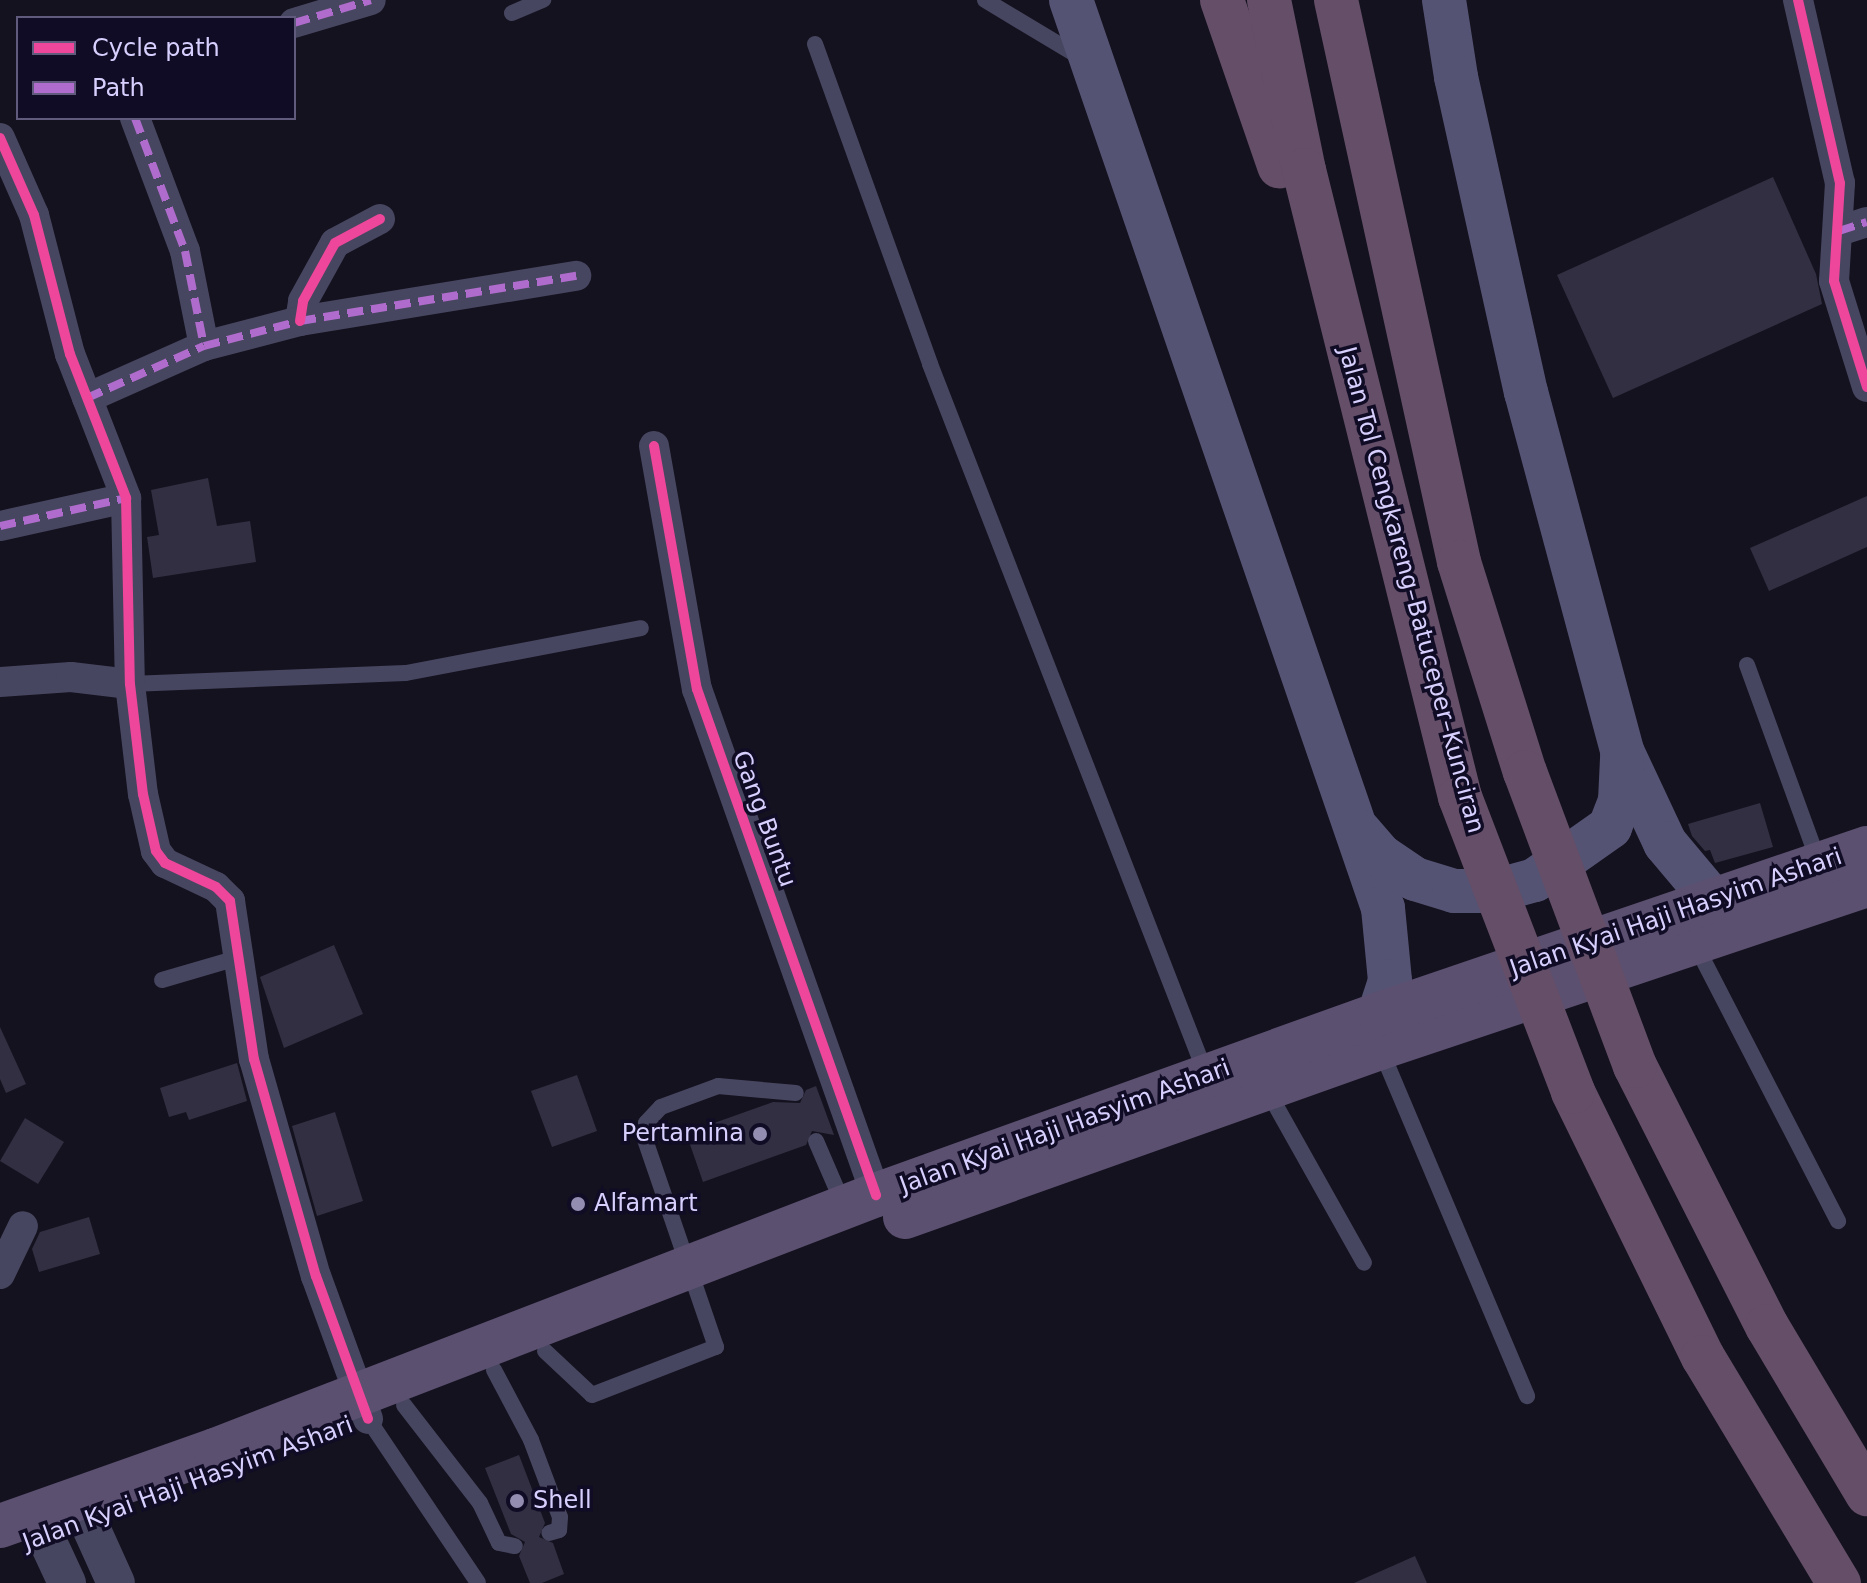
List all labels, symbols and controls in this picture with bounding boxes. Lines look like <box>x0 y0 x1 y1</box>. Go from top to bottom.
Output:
legend <box>16 16 296 120</box>
text: Cycle path <box>92 34 220 62</box>
text: Path <box>92 74 145 102</box>
street label: Jalan Tol Cengkareng–Batuceper–Kunciran <box>1332 344 1490 836</box>
street label: Gang Buntu <box>726 747 802 891</box>
street label: Jalan Kyai Haji Hasyim Ashari <box>1506 843 1846 983</box>
street label: Jalan Kyai Haji Hasyim Ashari <box>896 1054 1234 1200</box>
place label: Pertamina <box>622 1120 744 1148</box>
marker: Pertamina <box>751 1125 769 1143</box>
place label: Alfamart <box>594 1190 698 1218</box>
marker: Alfamart <box>569 1195 587 1213</box>
street label: Jalan Kyai Haji Hasyim Ashari <box>19 1411 357 1557</box>
place label: Shell <box>533 1487 592 1515</box>
marker: Shell <box>508 1492 526 1510</box>

